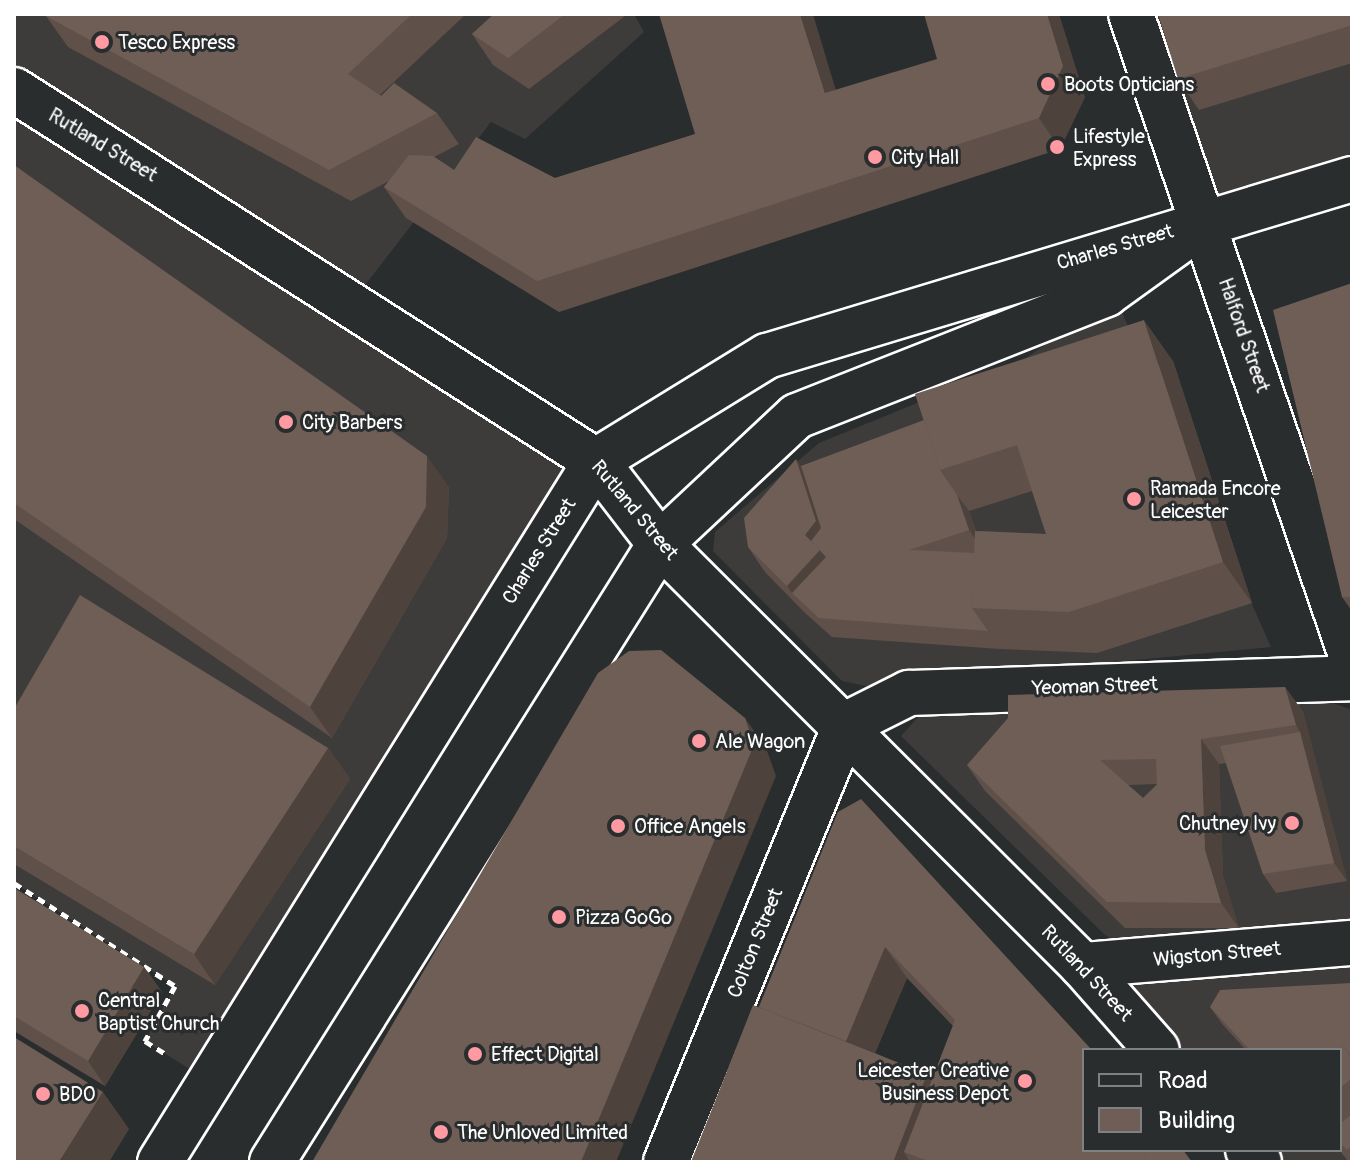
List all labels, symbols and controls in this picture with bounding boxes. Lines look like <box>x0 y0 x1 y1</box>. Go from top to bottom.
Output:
place label: Tesco Express <box>118 30 235 54</box>
marker: Tesco Express <box>93 33 111 51</box>
place label: Boots Opticians <box>1064 72 1194 96</box>
marker: Boots Opticians <box>1039 75 1057 93</box>
street label: Rutland Street <box>44 103 162 187</box>
place label: Lifestyle Express <box>1073 124 1145 171</box>
marker: Lifestyle Express <box>1048 138 1066 156</box>
place label: City Hall <box>891 145 959 169</box>
marker: City Hall <box>866 148 884 166</box>
street label: Charles Street <box>1054 219 1176 275</box>
street label: Halford Street <box>1213 275 1275 395</box>
place label: City Barbers <box>302 410 402 434</box>
marker: City Barbers <box>277 413 295 431</box>
street label: Rutland Street <box>586 455 684 565</box>
place label: Ramada Encore Leicester <box>1150 476 1281 523</box>
marker: Ramada Encore Leicester <box>1125 490 1143 508</box>
street label: Charles Street <box>497 494 581 608</box>
street label: Yeoman Street <box>1032 672 1158 700</box>
place label: Ale Wagon <box>715 729 805 753</box>
marker: Ale Wagon <box>690 732 708 750</box>
place label: Chutney Ivy <box>1179 811 1276 835</box>
place label: Office Angels <box>634 814 746 838</box>
marker: Chutney Ivy <box>1283 814 1301 832</box>
marker: Office Angels <box>609 817 627 835</box>
street label: Colton Street <box>722 885 788 1001</box>
place label: Pizza GoGo <box>575 905 672 929</box>
marker: Pizza GoGo <box>550 908 568 926</box>
street label: Rutland Street <box>1036 920 1138 1026</box>
street label: Wigston Street <box>1152 936 1282 972</box>
place label: Central Baptist Church <box>98 988 219 1035</box>
marker: Central Baptist Church <box>73 1002 91 1020</box>
place label: Effect Digital <box>491 1042 599 1066</box>
marker: Effect Digital <box>466 1045 484 1063</box>
legend <box>1082 1048 1342 1152</box>
place label: Leicester Creative Business Depot <box>857 1058 1009 1105</box>
text: Road <box>1158 1066 1208 1095</box>
marker: Leicester Creative Business Depot <box>1016 1072 1034 1090</box>
place label: BDO <box>59 1082 96 1106</box>
marker: BDO <box>34 1085 52 1103</box>
text: Building <box>1158 1106 1235 1135</box>
place label: The Unloved Limited <box>457 1120 628 1144</box>
marker: The Unloved Limited <box>432 1123 450 1141</box>

